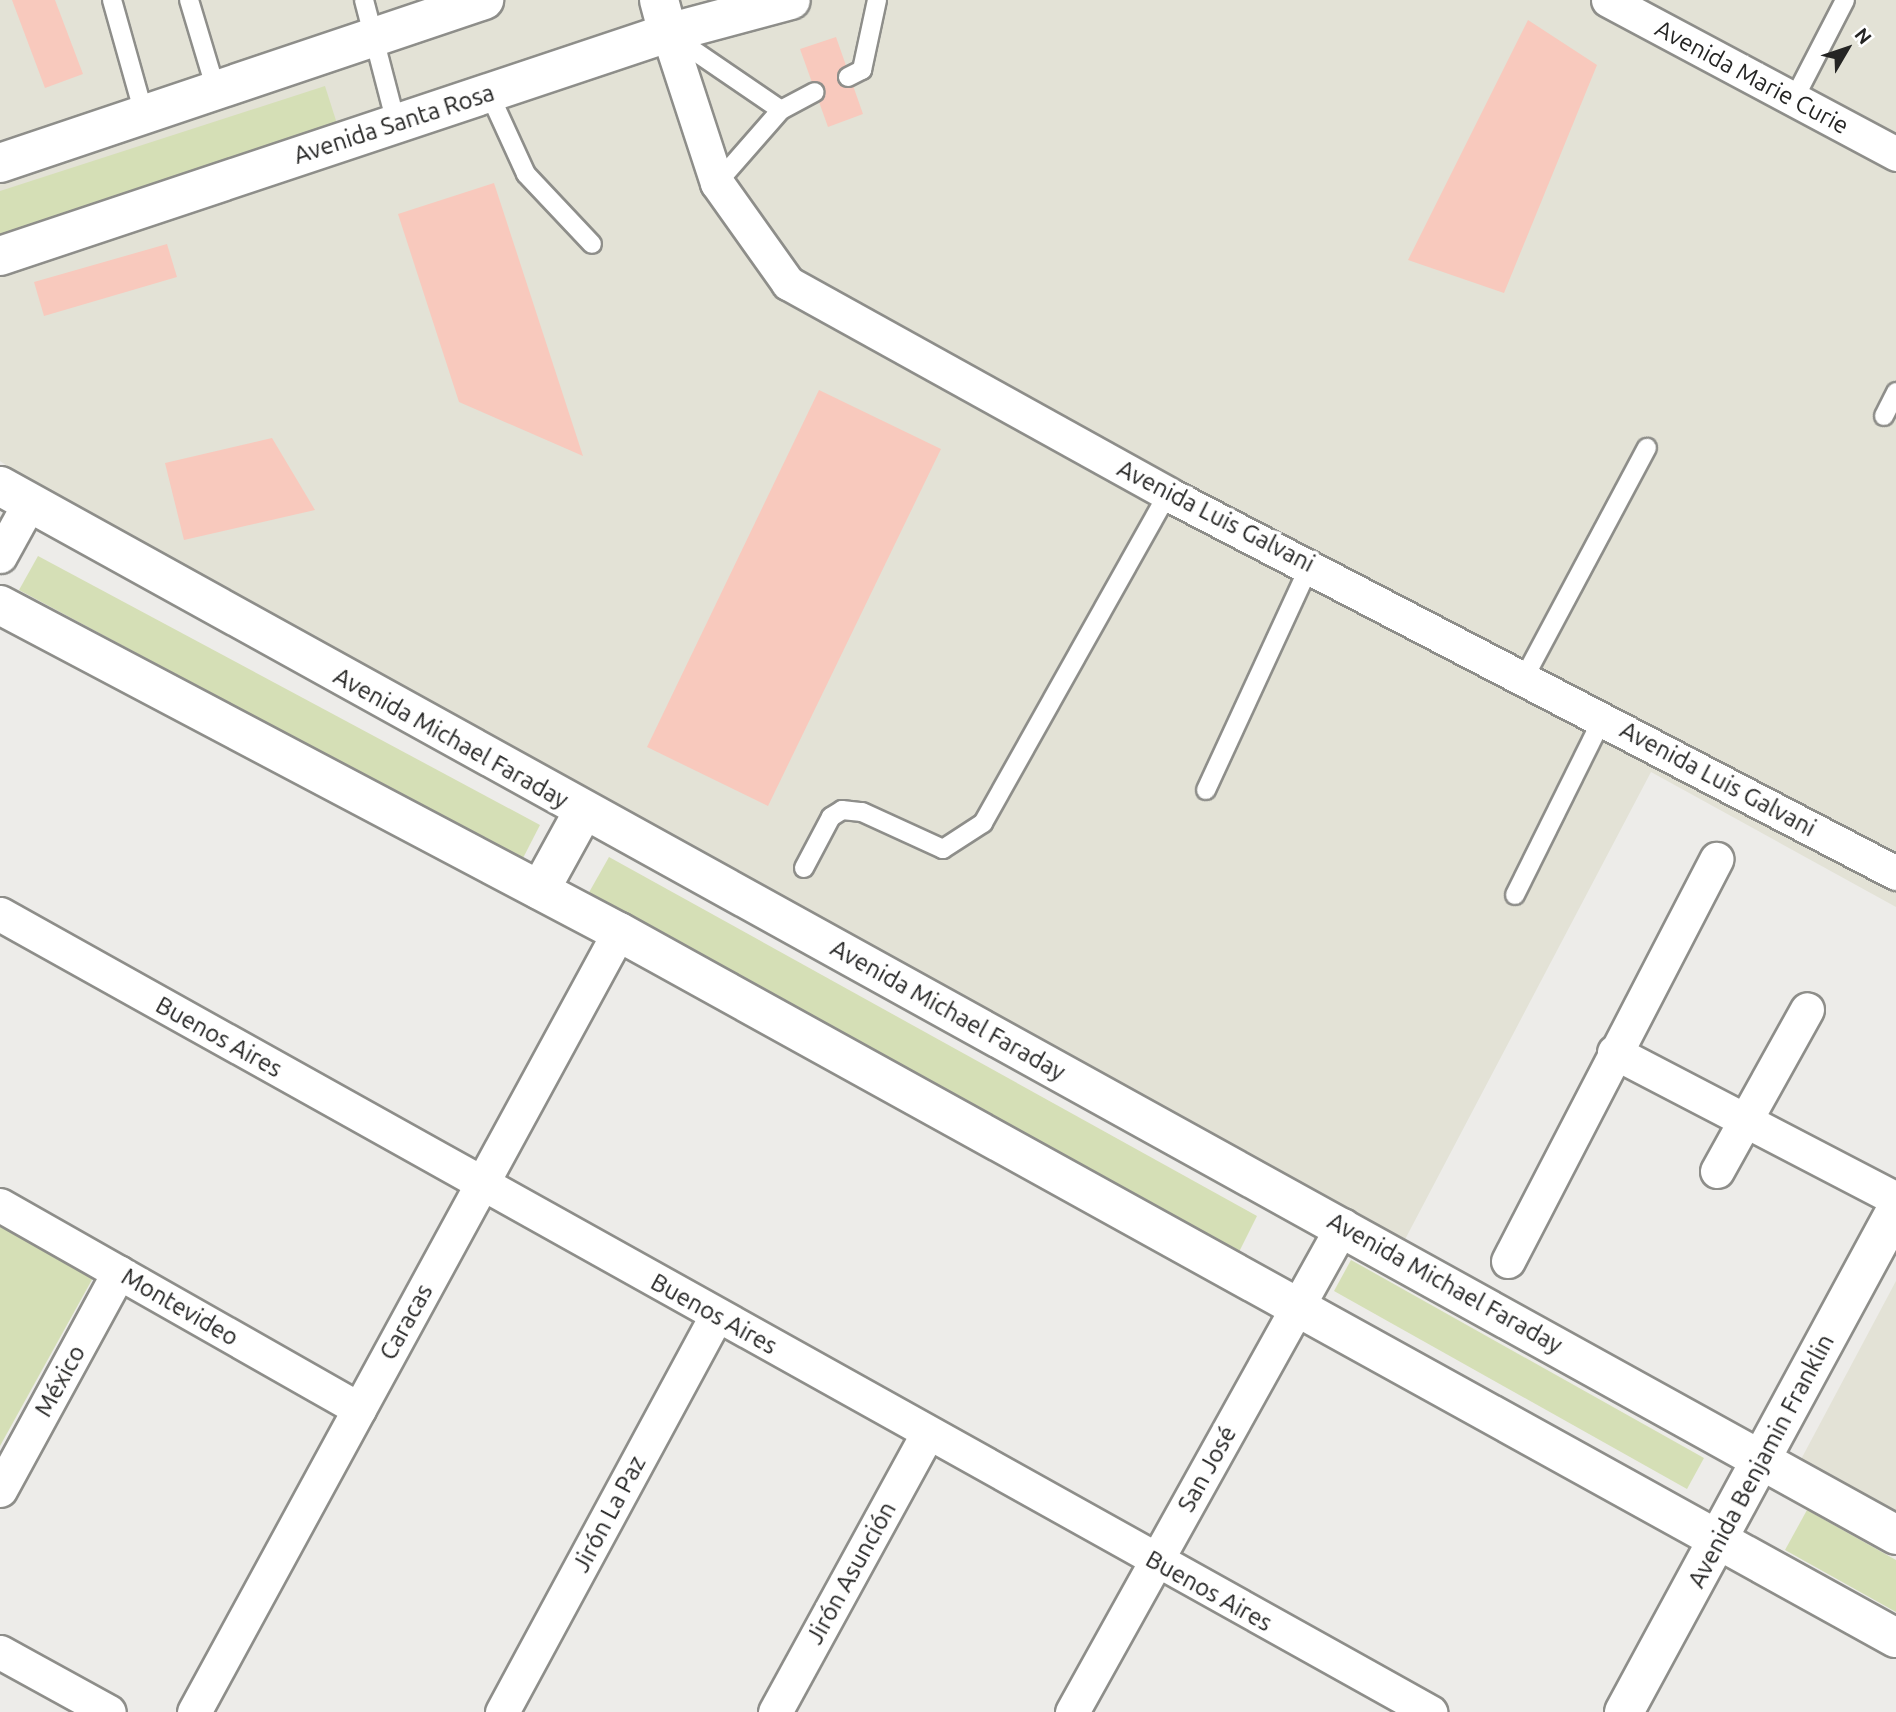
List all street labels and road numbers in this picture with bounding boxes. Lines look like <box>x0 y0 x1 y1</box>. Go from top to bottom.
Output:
street label: Avenida Marie Curie <box>1650 14 1854 140</box>
street label: Avenida Santa Rosa <box>290 78 498 170</box>
street label: Avenida Luis Galvani <box>1113 454 1319 578</box>
street label: Avenida Michael Faraday <box>329 661 573 815</box>
street label: Avenida Luis Galvani <box>1615 715 1821 843</box>
street label: Avenida Michael Faraday <box>826 933 1070 1087</box>
street label: Buenos Aires <box>151 990 287 1084</box>
street label: Avenida Michael Faraday <box>1323 1206 1567 1360</box>
street label: Montevideo <box>116 1262 244 1352</box>
street label: Buenos Aires <box>646 1267 782 1361</box>
street label: Caracas <box>373 1279 439 1365</box>
street label: Avenida Benjamin Franklin <box>1682 1329 1840 1593</box>
street label: México <box>29 1340 91 1422</box>
street label: San José <box>1172 1421 1242 1517</box>
street label: Jirón La Paz <box>566 1451 652 1577</box>
street label: Jirón Asunción <box>800 1497 902 1649</box>
street label: Buenos Aires <box>1141 1544 1277 1638</box>

